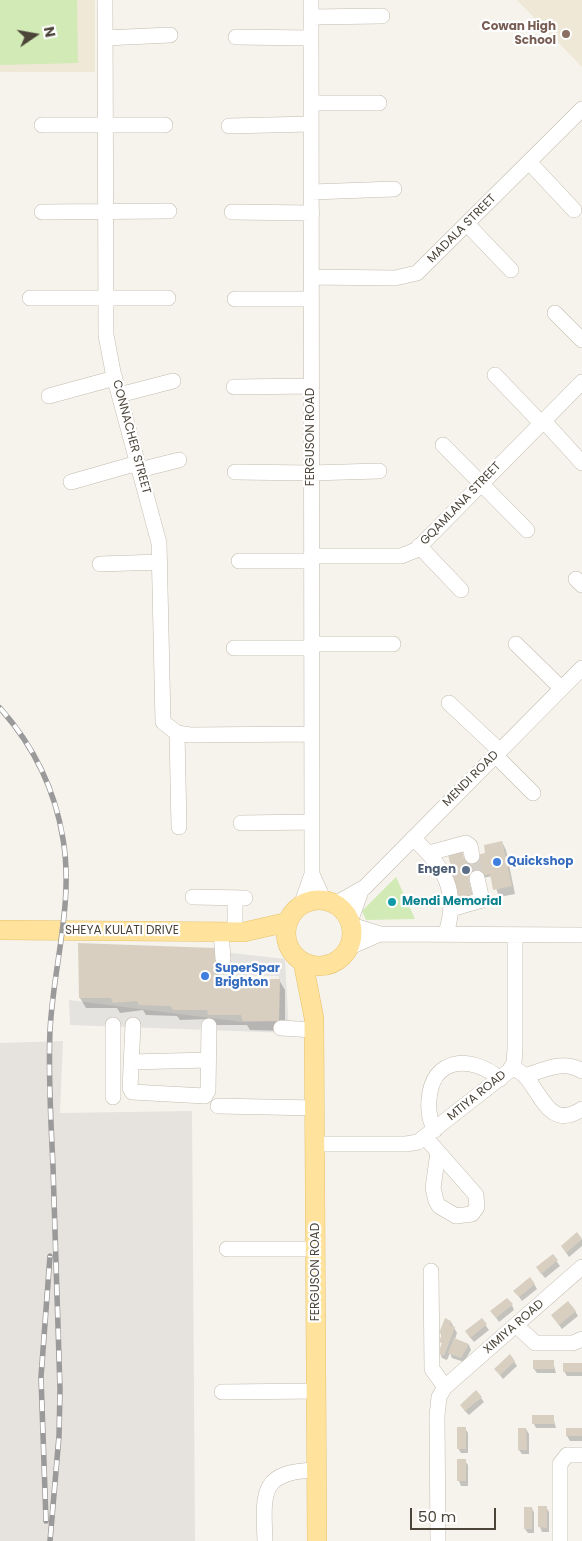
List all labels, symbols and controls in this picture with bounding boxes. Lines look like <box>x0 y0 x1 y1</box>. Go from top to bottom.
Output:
north arrow <box>10 10 60 60</box>
place label: Cowan High School <box>481 20 556 48</box>
text: N <box>39 25 61 39</box>
marker: Cowan High School <box>560 28 572 40</box>
street label: MADALA STREET <box>425 192 499 266</box>
street label: CONNACHER STREET <box>109 378 153 496</box>
street label: FERGUSON ROAD <box>304 388 318 486</box>
street label: GQAMLANA STREET <box>418 459 504 549</box>
street label: MENDI ROAD <box>440 748 502 810</box>
place label: Quickshop <box>507 855 573 869</box>
marker: Quickshop <box>491 856 503 868</box>
place label: Engen <box>418 863 456 877</box>
marker: Engen <box>460 864 472 876</box>
place label: Mendi Memorial <box>402 895 502 909</box>
marker: Mendi Memorial <box>386 896 398 908</box>
street label: SHEYA KULATI DRIVE <box>65 924 179 938</box>
place label: SuperSpar Brighton <box>215 962 280 990</box>
marker: SuperSpar Brighton <box>199 970 211 982</box>
street label: MTIYA ROAD <box>445 1068 509 1124</box>
street label: FERGUSON ROAD <box>309 1223 323 1321</box>
street label: XIMIYA ROAD <box>481 1297 547 1357</box>
scale bar <box>412 1498 498 1530</box>
text: 50 m <box>418 1506 456 1527</box>

